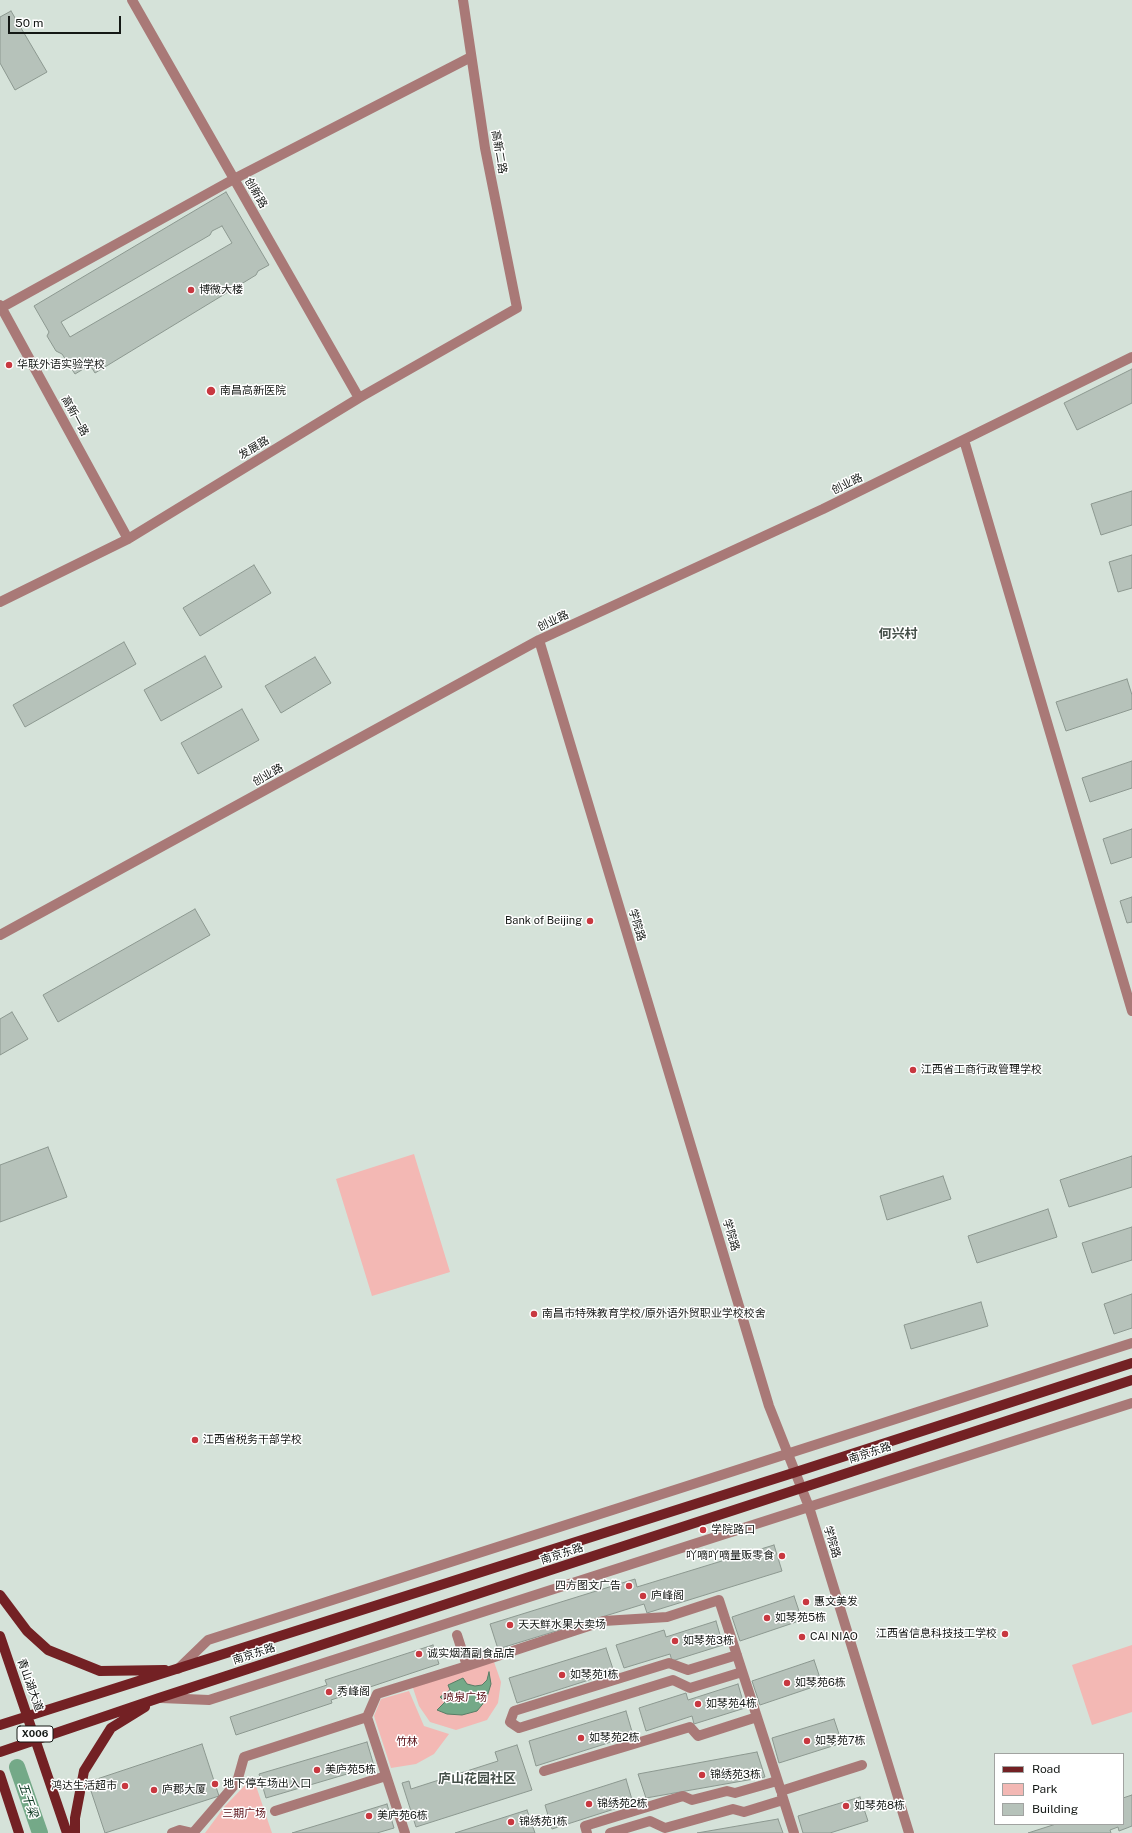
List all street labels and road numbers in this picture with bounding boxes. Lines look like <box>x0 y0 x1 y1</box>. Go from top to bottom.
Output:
street label: 高新二路 <box>489 129 509 175</box>
street label: 创新路 <box>242 175 270 211</box>
street label: 高新一路 <box>59 394 91 438</box>
street label: 发展路 <box>236 434 272 462</box>
street label: 创业路 <box>829 471 865 497</box>
street label: 创业路 <box>535 608 571 634</box>
street label: 创业路 <box>250 761 286 789</box>
street label: 学院路 <box>626 907 648 943</box>
street label: 学院路 <box>720 1217 742 1253</box>
street label: 南京东路 <box>847 1440 893 1466</box>
street label: 学院路 <box>821 1524 843 1560</box>
street label: 南京东路 <box>539 1541 585 1567</box>
street label: 南京东路 <box>231 1641 277 1667</box>
street label: 青山湖大道 <box>14 1657 46 1713</box>
road number: X006 <box>17 1726 53 1742</box>

